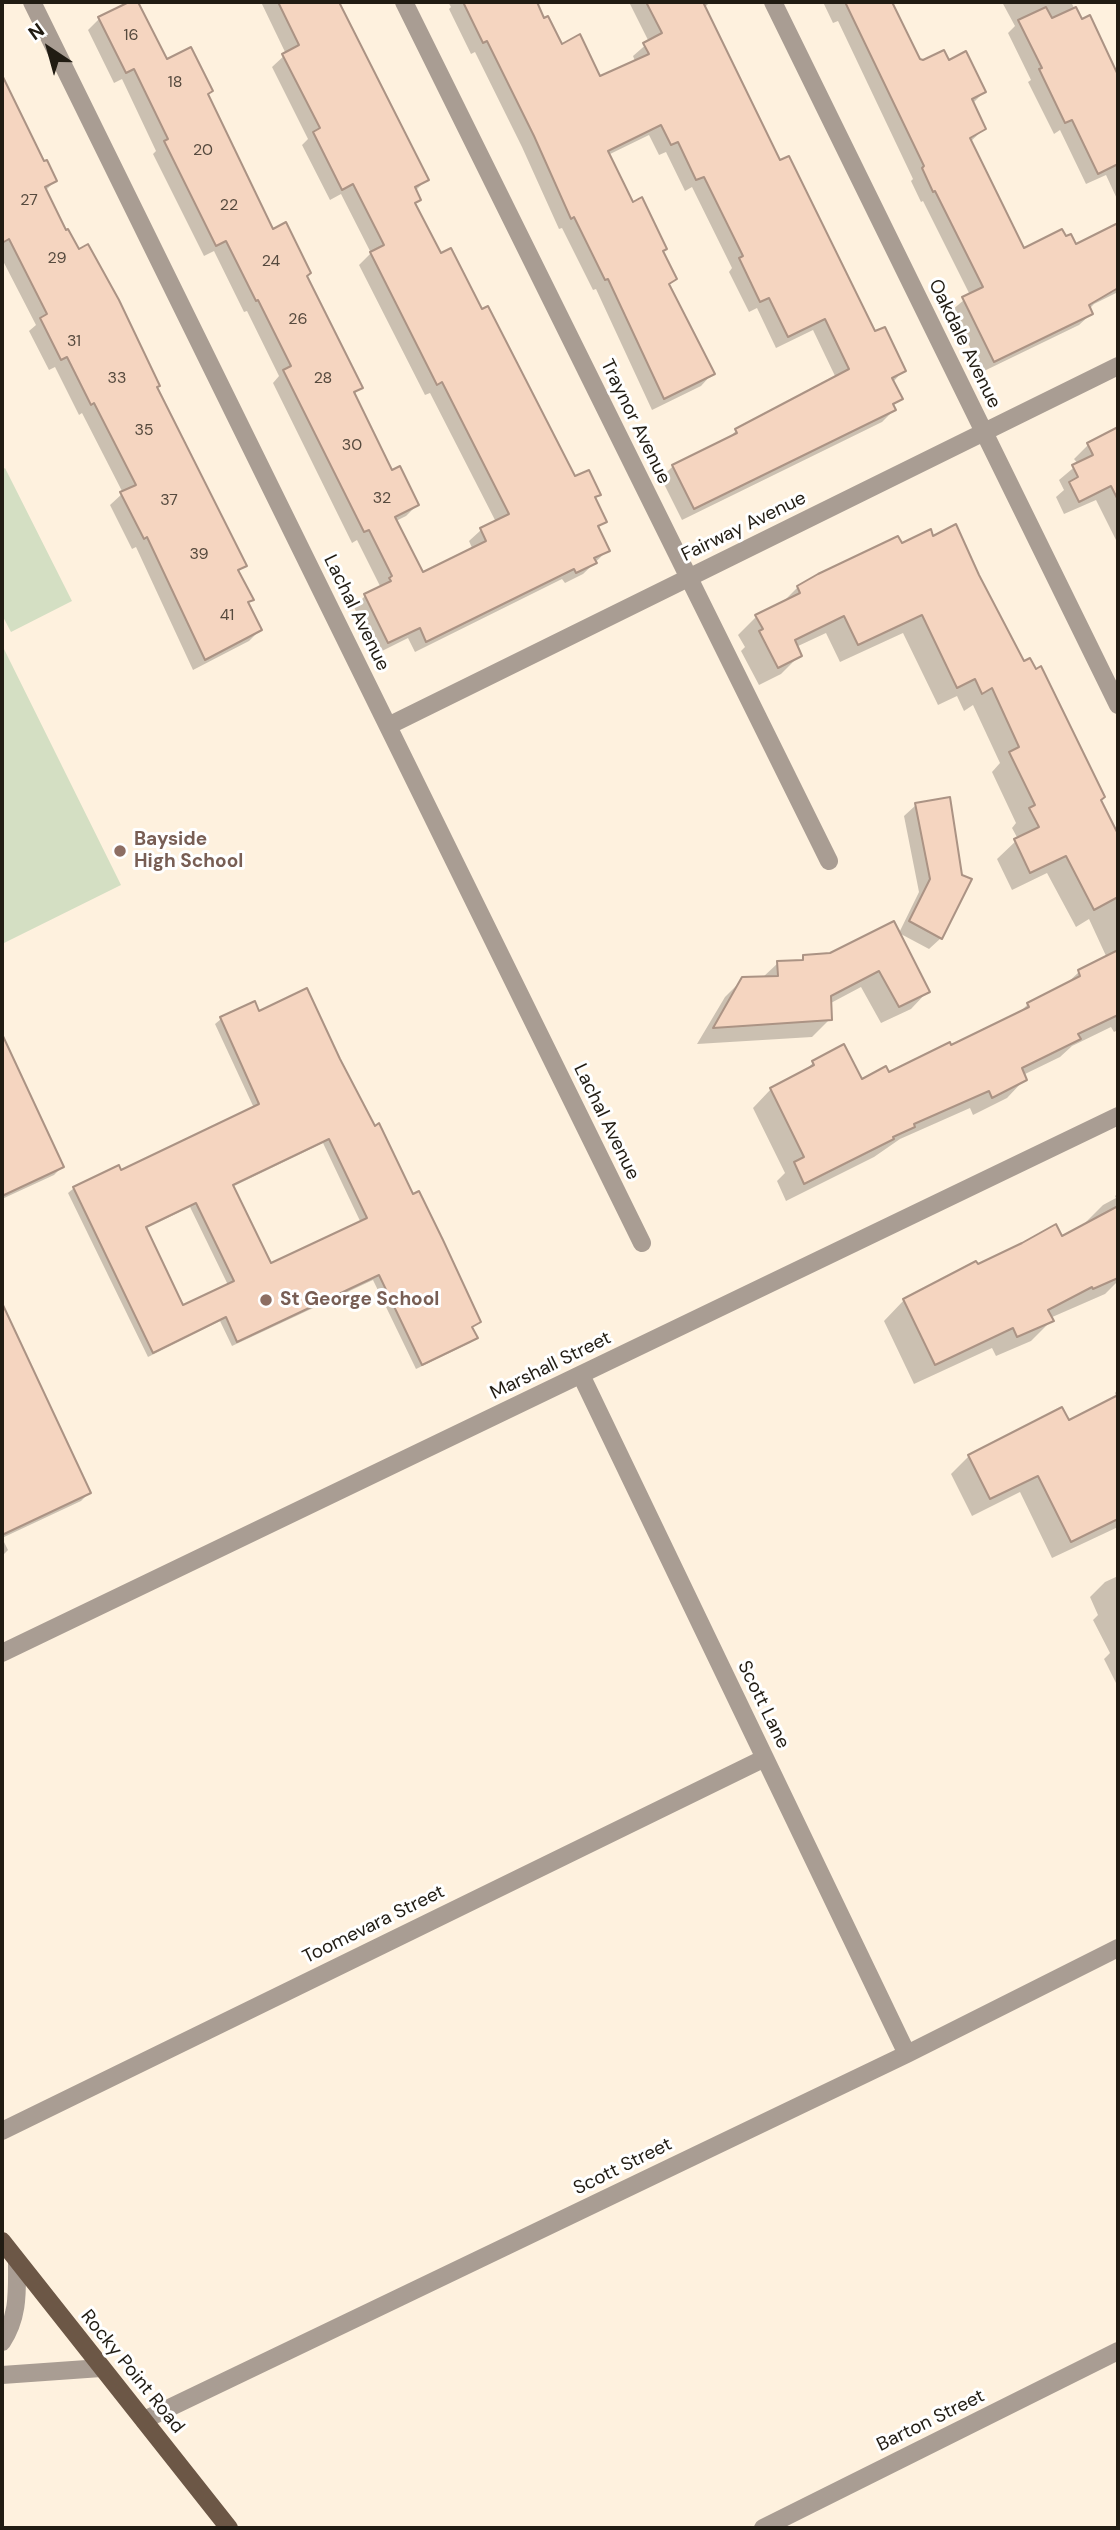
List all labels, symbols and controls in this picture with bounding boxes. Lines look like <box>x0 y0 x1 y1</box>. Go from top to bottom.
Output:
north arrow <box>14 14 84 84</box>
text: N <box>23 17 49 46</box>
house number: 16 <box>123 26 139 46</box>
house number: 18 <box>168 73 182 93</box>
house number: 20 <box>193 141 213 161</box>
house number: 27 <box>20 191 38 211</box>
house number: 22 <box>220 196 238 216</box>
house number: 29 <box>47 249 67 269</box>
house number: 24 <box>262 252 280 272</box>
street label: Oakdale Avenue <box>923 276 1005 412</box>
house number: 26 <box>288 310 308 330</box>
house number: 31 <box>67 332 81 352</box>
street label: Traynor Avenue <box>595 356 675 488</box>
house number: 33 <box>108 369 126 389</box>
house number: 28 <box>314 369 332 389</box>
house number: 35 <box>134 421 154 441</box>
house number: 30 <box>342 436 362 456</box>
street label: Fairway Avenue <box>678 487 810 567</box>
house number: 32 <box>373 489 391 509</box>
house number: 37 <box>160 491 178 511</box>
house number: 39 <box>189 545 209 565</box>
street label: Lachal Avenue <box>318 551 394 675</box>
house number: 41 <box>220 606 234 626</box>
place label: Bayside High School <box>134 829 243 873</box>
marker: Bayside High School <box>112 843 128 859</box>
street label: Lachal Avenue <box>568 1060 644 1184</box>
place label: St George School <box>280 1289 439 1311</box>
marker: St George School <box>258 1292 274 1308</box>
street label: Marshall Street <box>487 1327 615 1405</box>
street label: Scott Lane <box>732 1657 794 1753</box>
street label: Toomevara Street <box>299 1881 449 1969</box>
street label: Scott Street <box>570 2133 676 2201</box>
street label: Rocky Point Road <box>75 2306 189 2438</box>
street label: Barton Street <box>873 2385 989 2457</box>

